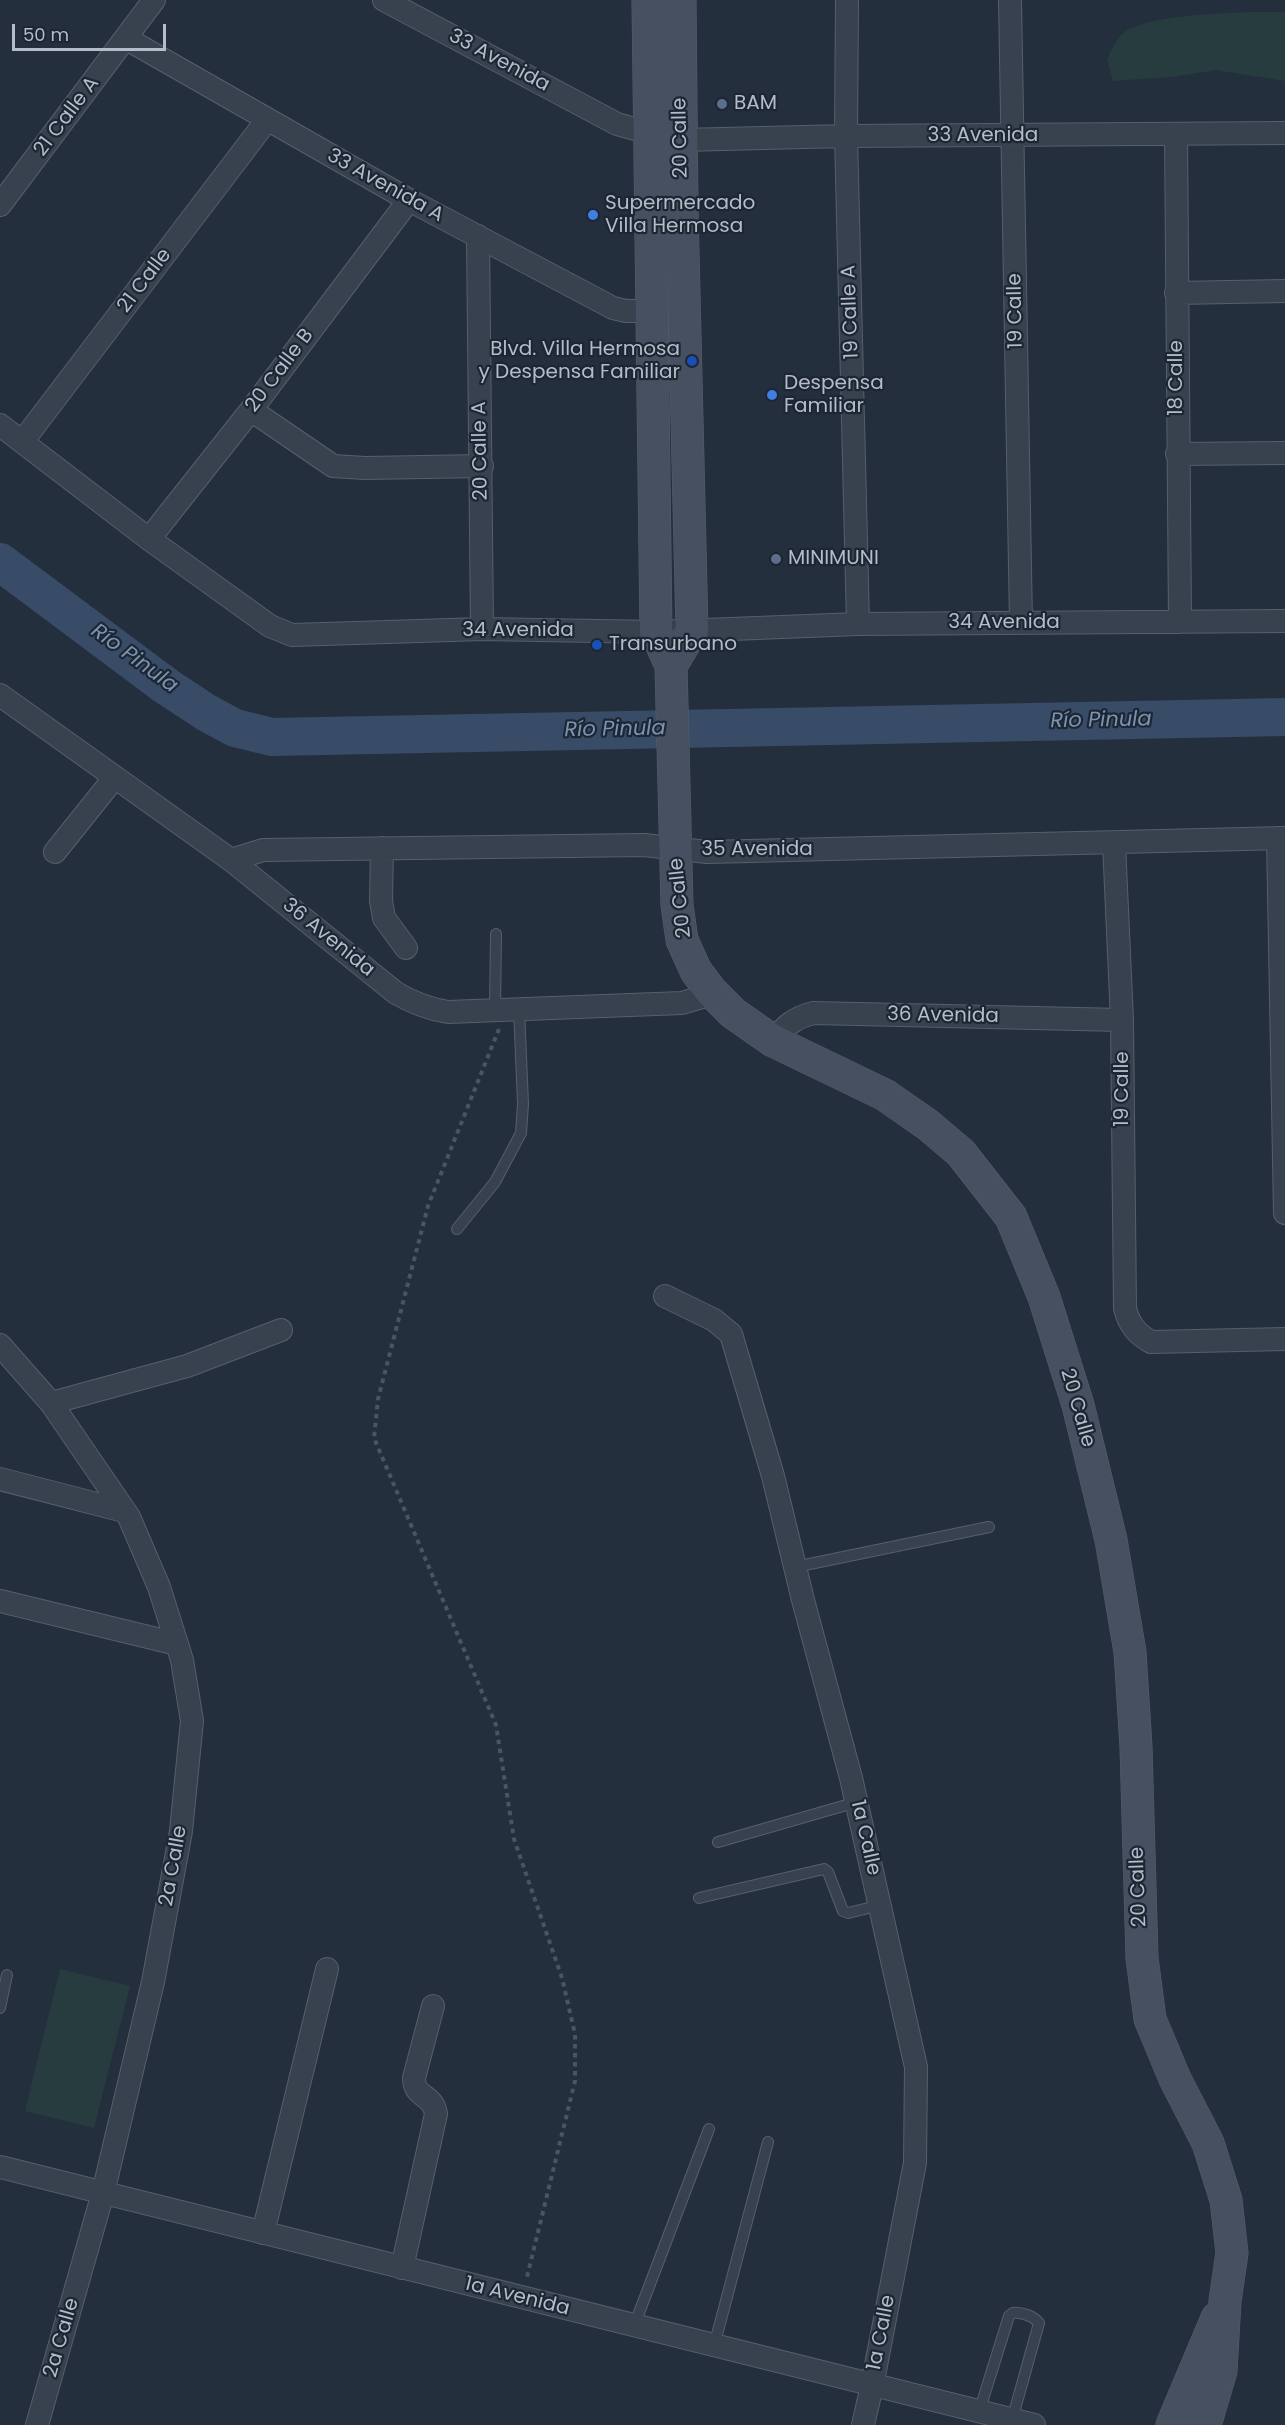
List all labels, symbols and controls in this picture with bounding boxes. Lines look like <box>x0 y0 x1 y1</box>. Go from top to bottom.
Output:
scale bar <box>15 12 170 50</box>
text: 50 m <box>23 22 69 47</box>
street label: 33 Avenida <box>444 24 554 98</box>
street label: 21 Calle A <box>29 73 105 161</box>
place label: BAM <box>734 92 777 116</box>
street label: 20 Calle <box>668 97 694 179</box>
marker: BAM <box>715 97 729 111</box>
street label: 33 Avenida <box>928 124 1038 148</box>
street label: 33 Avenida A <box>323 144 447 228</box>
place label: Supermercado Villa Hermosa <box>605 192 755 239</box>
marker: Supermercado Villa Hermosa <box>586 208 600 222</box>
street label: 21 Calle <box>113 244 177 318</box>
street label: 19 Calle A <box>837 264 865 360</box>
street label: 19 Calle <box>1003 273 1029 349</box>
street label: 20 Calle B <box>241 325 319 417</box>
place label: Blvd. Villa Hermosa y Despensa Familiar <box>478 338 680 385</box>
street label: 18 Calle <box>1165 340 1189 416</box>
marker: Blvd. Villa Hermosa y Despensa Familiar <box>685 354 699 368</box>
place label: Despensa Familiar <box>784 372 884 419</box>
marker: Despensa Familiar <box>765 388 779 402</box>
street label: 20 Calle A <box>468 401 494 501</box>
place label: MINIMUNI <box>788 547 879 571</box>
marker: MINIMUNI <box>769 552 783 566</box>
street label: 34 Avenida <box>948 611 1060 635</box>
water label: Río Pinula <box>86 619 182 699</box>
street label: 34 Avenida <box>462 619 574 643</box>
place label: Transurbano <box>609 633 737 657</box>
marker: Transurbano <box>590 638 604 652</box>
water label: Río Pinula <box>1050 708 1152 734</box>
water label: Río Pinula <box>564 717 666 743</box>
street label: 35 Avenida <box>701 838 813 862</box>
street label: 20 Calle <box>665 857 697 939</box>
street label: 36 Avenida <box>277 894 379 982</box>
street label: 36 Avenida <box>887 1003 999 1029</box>
street label: 19 Calle <box>1111 1051 1135 1127</box>
street label: 20 Calle <box>1054 1366 1100 1450</box>
street label: 1a Calle <box>845 1798 885 1878</box>
street label: 2a Calle <box>155 1824 193 1908</box>
street label: 20 Calle <box>1126 1846 1152 1928</box>
street label: 1a Avenida <box>462 2272 572 2322</box>
street label: 1a Calle <box>863 2293 901 2373</box>
street label: 2a Calle <box>39 2295 85 2381</box>

